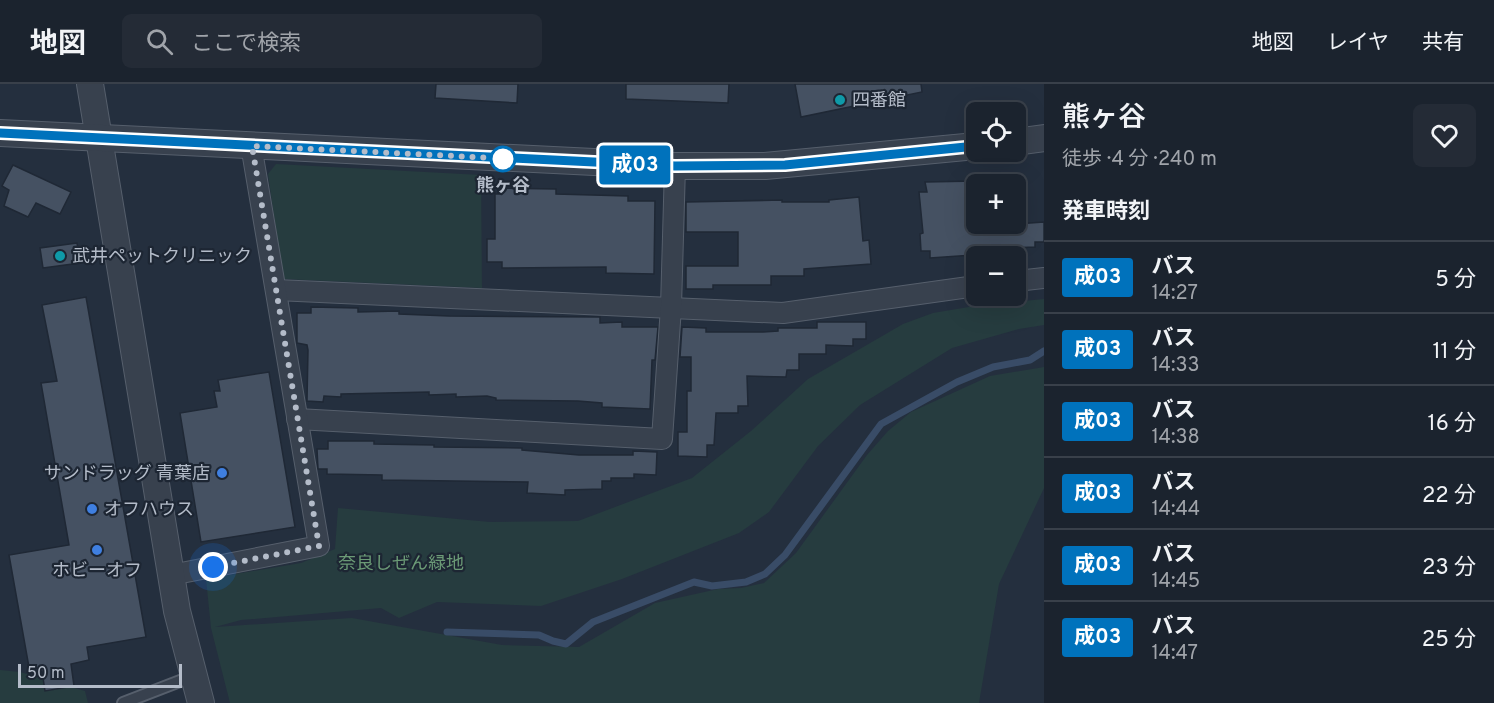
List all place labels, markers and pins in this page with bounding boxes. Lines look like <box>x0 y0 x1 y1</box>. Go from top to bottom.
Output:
place label: 四番館 <box>852 90 906 113</box>
marker: 四番館 <box>833 93 847 107</box>
marker: 熊ヶ谷 <box>490 146 516 172</box>
place label: 熊ヶ谷 <box>476 175 530 198</box>
place label: 武井ペットクリニック <box>72 246 252 269</box>
marker: 武井ペットクリニック <box>53 249 67 263</box>
place label: サンドラッグ 青葉店 <box>44 463 210 486</box>
marker: サンドラッグ 青葉店 <box>215 466 229 480</box>
place label: オフハウス <box>104 499 194 522</box>
marker: オフハウス <box>85 502 99 516</box>
marker: ホビーオフ <box>90 543 104 557</box>
place label: ホビーオフ <box>52 560 142 583</box>

